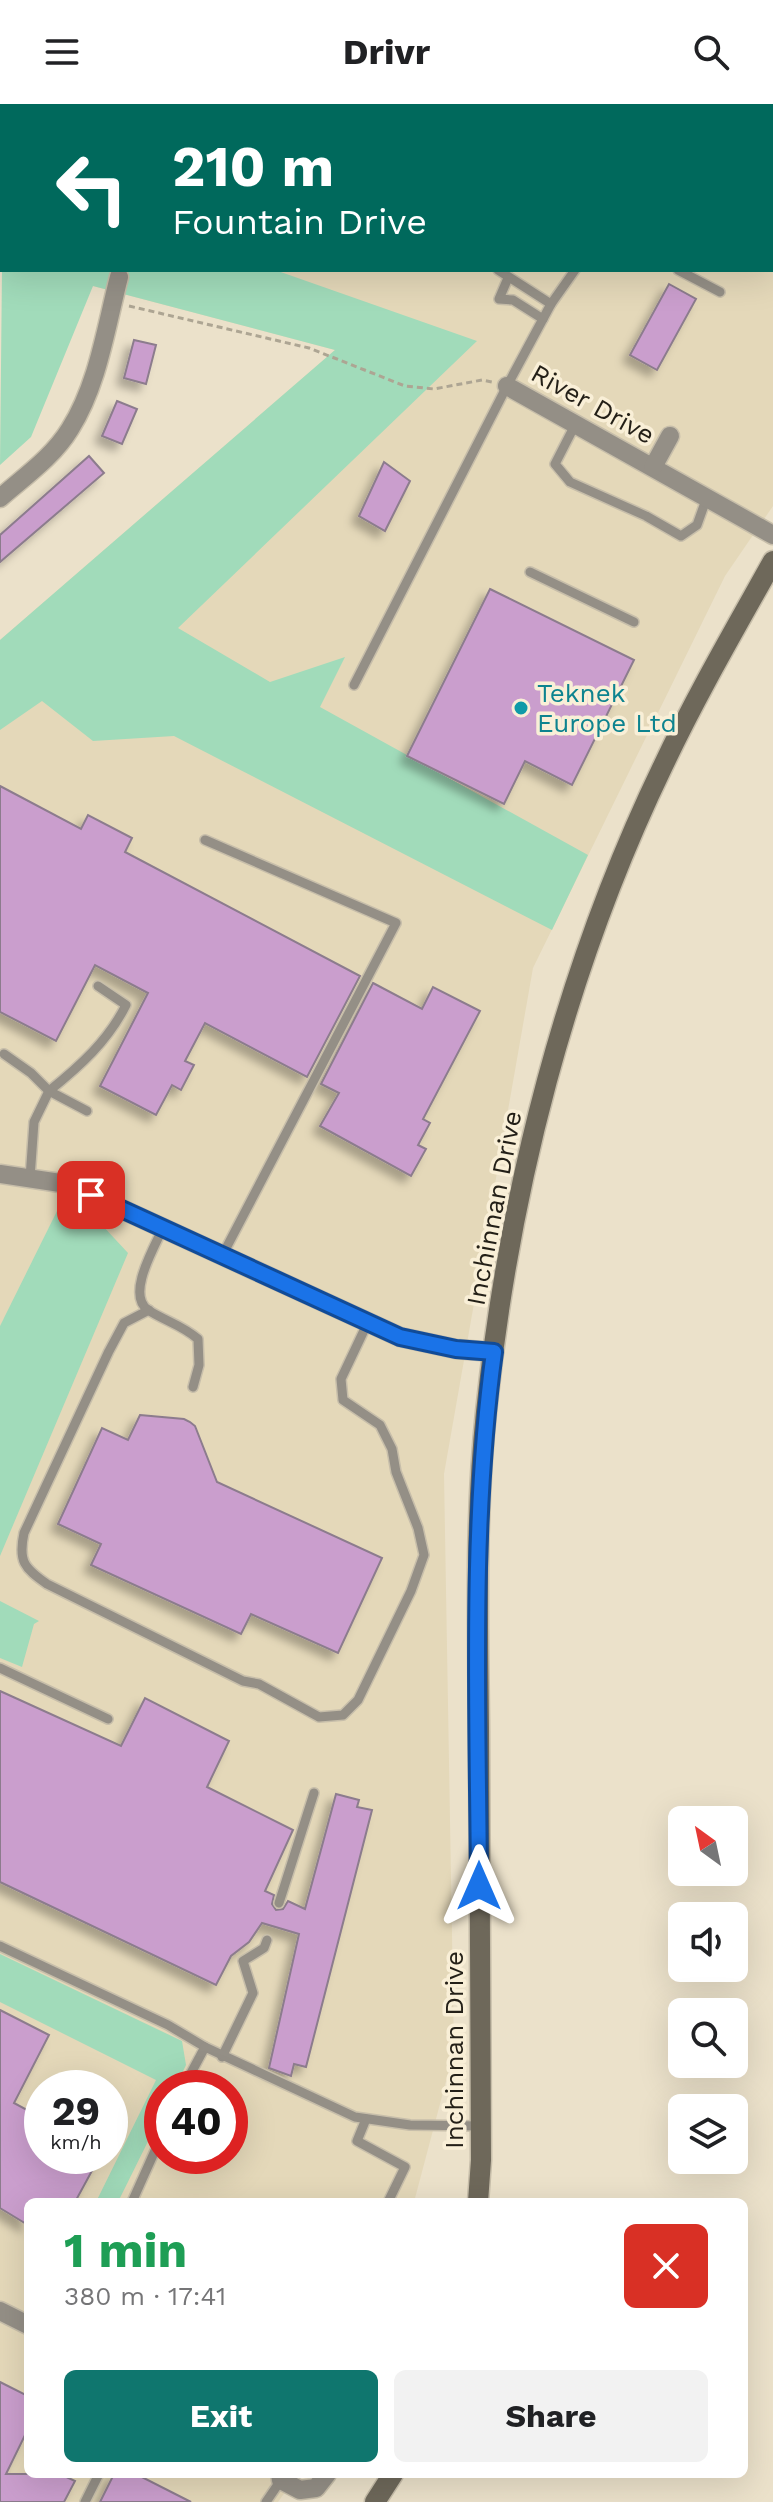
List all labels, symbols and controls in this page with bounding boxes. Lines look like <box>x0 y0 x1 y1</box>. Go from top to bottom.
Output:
icon: menu <box>40 30 84 74</box>
icon: search <box>689 30 733 74</box>
text: Drivr <box>343 31 430 73</box>
text: 210 m <box>172 134 334 200</box>
icon: left <box>40 136 144 240</box>
text: Fountain Drive <box>172 201 427 243</box>
street label: River Drive <box>526 358 660 450</box>
place label: Teknek Europe Ltd <box>537 678 677 738</box>
marker: Teknek Europe Ltd <box>512 699 530 717</box>
street label: Inchinnan Drive <box>460 1108 528 1308</box>
pin <box>57 1161 125 1229</box>
icon: arrive <box>69 1173 113 1217</box>
north arrow <box>668 1806 748 1886</box>
map controls <box>668 1806 748 2174</box>
position arrow <box>437 1844 521 1928</box>
button: sound <box>668 1902 748 1982</box>
street label: Inchinnan Drive <box>439 1951 469 2149</box>
button: search <box>668 1998 748 2078</box>
speed limit sign: 40 <box>144 2070 248 2174</box>
text: 29 <box>52 2088 100 2135</box>
button: layers <box>668 2094 748 2174</box>
text: km/h <box>50 2130 102 2154</box>
text: 1 min <box>64 2222 187 2279</box>
button: close <box>624 2224 708 2308</box>
text: 380 m · 17:41 <box>64 2281 226 2311</box>
button: Exit <box>64 2370 378 2462</box>
button: Share <box>394 2370 708 2462</box>

